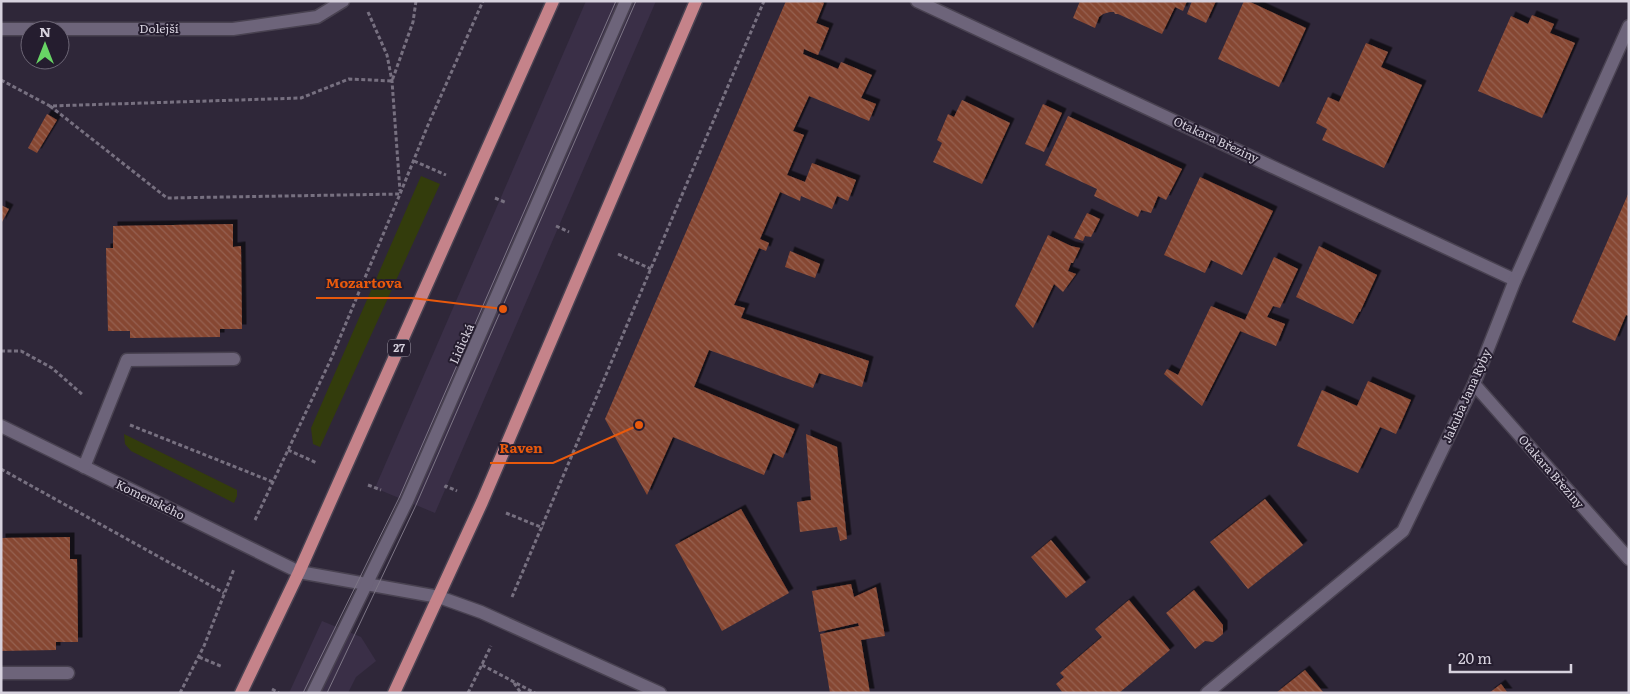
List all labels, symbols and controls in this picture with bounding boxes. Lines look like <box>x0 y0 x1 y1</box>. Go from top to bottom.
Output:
street label: Dolejší <box>139 19 179 37</box>
north arrow <box>20 20 70 70</box>
text: N <box>39 21 51 41</box>
street label: Otakara Březiny <box>1171 111 1262 167</box>
callout: Mozartova <box>316 269 412 298</box>
text: Mozartova <box>326 272 403 292</box>
street label: Lidická <box>444 320 478 367</box>
road number: 27 <box>388 339 410 356</box>
street label: Jakuba Jana Ryby <box>1437 346 1495 445</box>
street label: Otakara Březiny <box>1515 431 1589 512</box>
callout: Raven <box>490 434 553 463</box>
text: Raven <box>499 437 543 457</box>
street label: Komenského <box>113 475 188 524</box>
scale bar <box>1450 642 1571 674</box>
text: 20 m <box>1458 646 1492 669</box>

